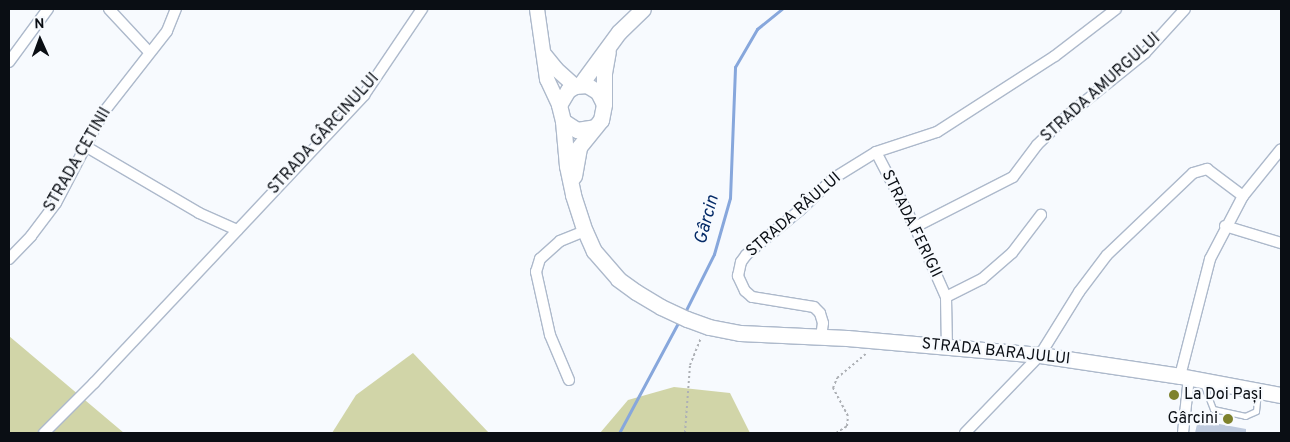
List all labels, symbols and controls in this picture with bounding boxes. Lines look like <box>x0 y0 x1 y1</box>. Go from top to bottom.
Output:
north arrow <box>15 15 65 65</box>
text: N <box>34 16 45 33</box>
street label: STRADA AMURGULUI <box>1037 29 1165 147</box>
street label: STRADA GÂRCINULUI <box>264 69 384 199</box>
street label: STRADA CETINII <box>40 104 116 216</box>
street label: STRADA FERIGII <box>877 167 945 281</box>
street label: STRADA RÂULUI <box>742 168 846 262</box>
water label: Gârcin <box>691 193 725 247</box>
street label: STRADA BARAJULUI <box>920 335 1072 369</box>
place label: La Doi Pași <box>1184 385 1262 405</box>
marker: La Doi Pași <box>1168 389 1180 401</box>
place label: Gârcini <box>1168 409 1218 429</box>
marker: Gârcini <box>1222 413 1234 425</box>

